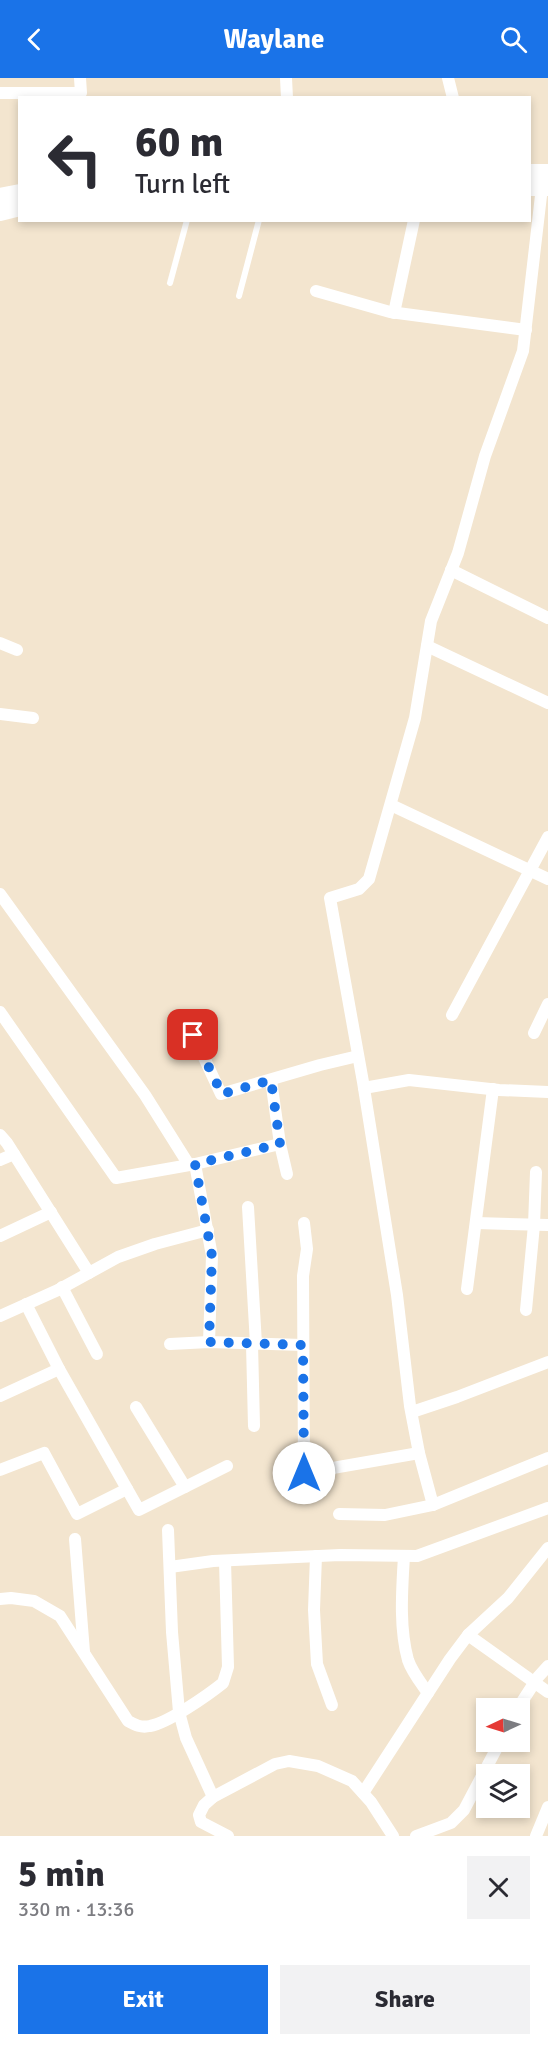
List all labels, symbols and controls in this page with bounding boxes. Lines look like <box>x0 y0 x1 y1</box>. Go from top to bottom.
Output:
icon: back <box>18 23 51 56</box>
text: Waylane <box>223 23 325 56</box>
icon: search <box>497 23 530 56</box>
text: 60 m <box>135 117 224 168</box>
icon: left <box>36 120 114 198</box>
text: Turn left <box>135 168 230 201</box>
pin <box>167 1009 218 1060</box>
icon: arrive <box>176 1018 209 1051</box>
position arrow <box>272 1441 336 1505</box>
north arrow <box>476 1698 530 1752</box>
map controls <box>476 1698 530 1818</box>
button: layers <box>476 1764 530 1818</box>
text: 5 min <box>18 1852 105 1897</box>
button: close <box>467 1856 530 1919</box>
text: 330 m · 13:36 <box>18 1897 134 1922</box>
button: Exit <box>18 1965 268 2034</box>
button: Share <box>280 1965 530 2034</box>

